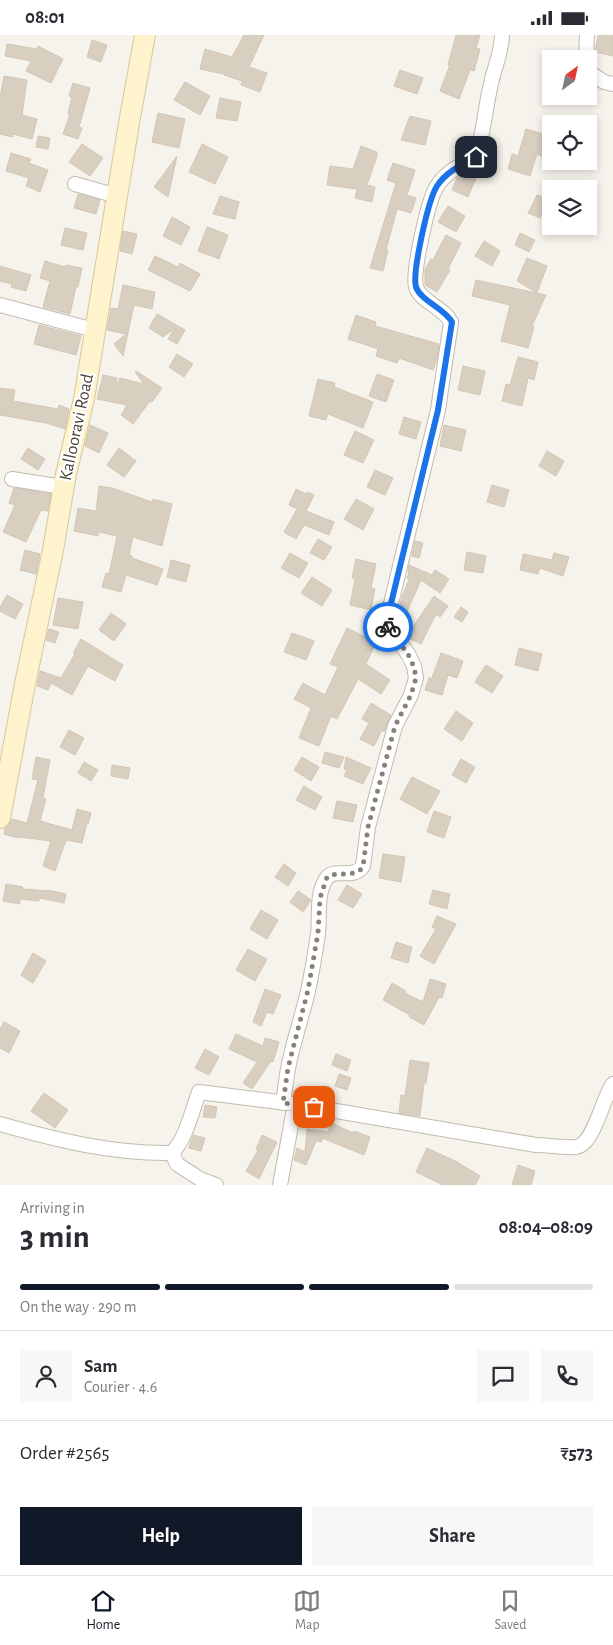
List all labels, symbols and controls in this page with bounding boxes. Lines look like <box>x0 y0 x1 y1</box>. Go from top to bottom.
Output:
text: 08:01 <box>25 8 65 27</box>
north arrow <box>542 50 598 105</box>
map controls <box>542 50 597 235</box>
button: locate <box>542 115 597 170</box>
pin <box>455 136 497 178</box>
icon: home <box>462 143 490 171</box>
button: layers <box>542 180 597 235</box>
street label: Kallooravi Road <box>57 372 97 482</box>
courier <box>363 602 413 652</box>
icon: bike <box>374 613 402 641</box>
pin <box>293 1086 335 1128</box>
icon: bag <box>300 1093 328 1121</box>
text: Arriving in <box>20 1200 85 1216</box>
text: 08:04–08:09 <box>498 1218 593 1237</box>
text: 3 min <box>20 1221 90 1253</box>
text: On the way · 290 m <box>20 1299 137 1315</box>
button: person <box>20 1350 72 1402</box>
button: chat <box>477 1350 529 1402</box>
button: phone <box>541 1350 593 1402</box>
text: Sam <box>84 1357 118 1376</box>
text: Courier · 4.6 <box>84 1379 157 1395</box>
text: Order #2565 <box>20 1444 109 1463</box>
text: ₹573 <box>560 1444 593 1463</box>
button: Help <box>20 1507 302 1565</box>
button: Share <box>312 1507 593 1565</box>
tab: Home <box>87 1587 120 1634</box>
tab: Map <box>293 1587 321 1634</box>
tab: Saved <box>494 1587 526 1634</box>

